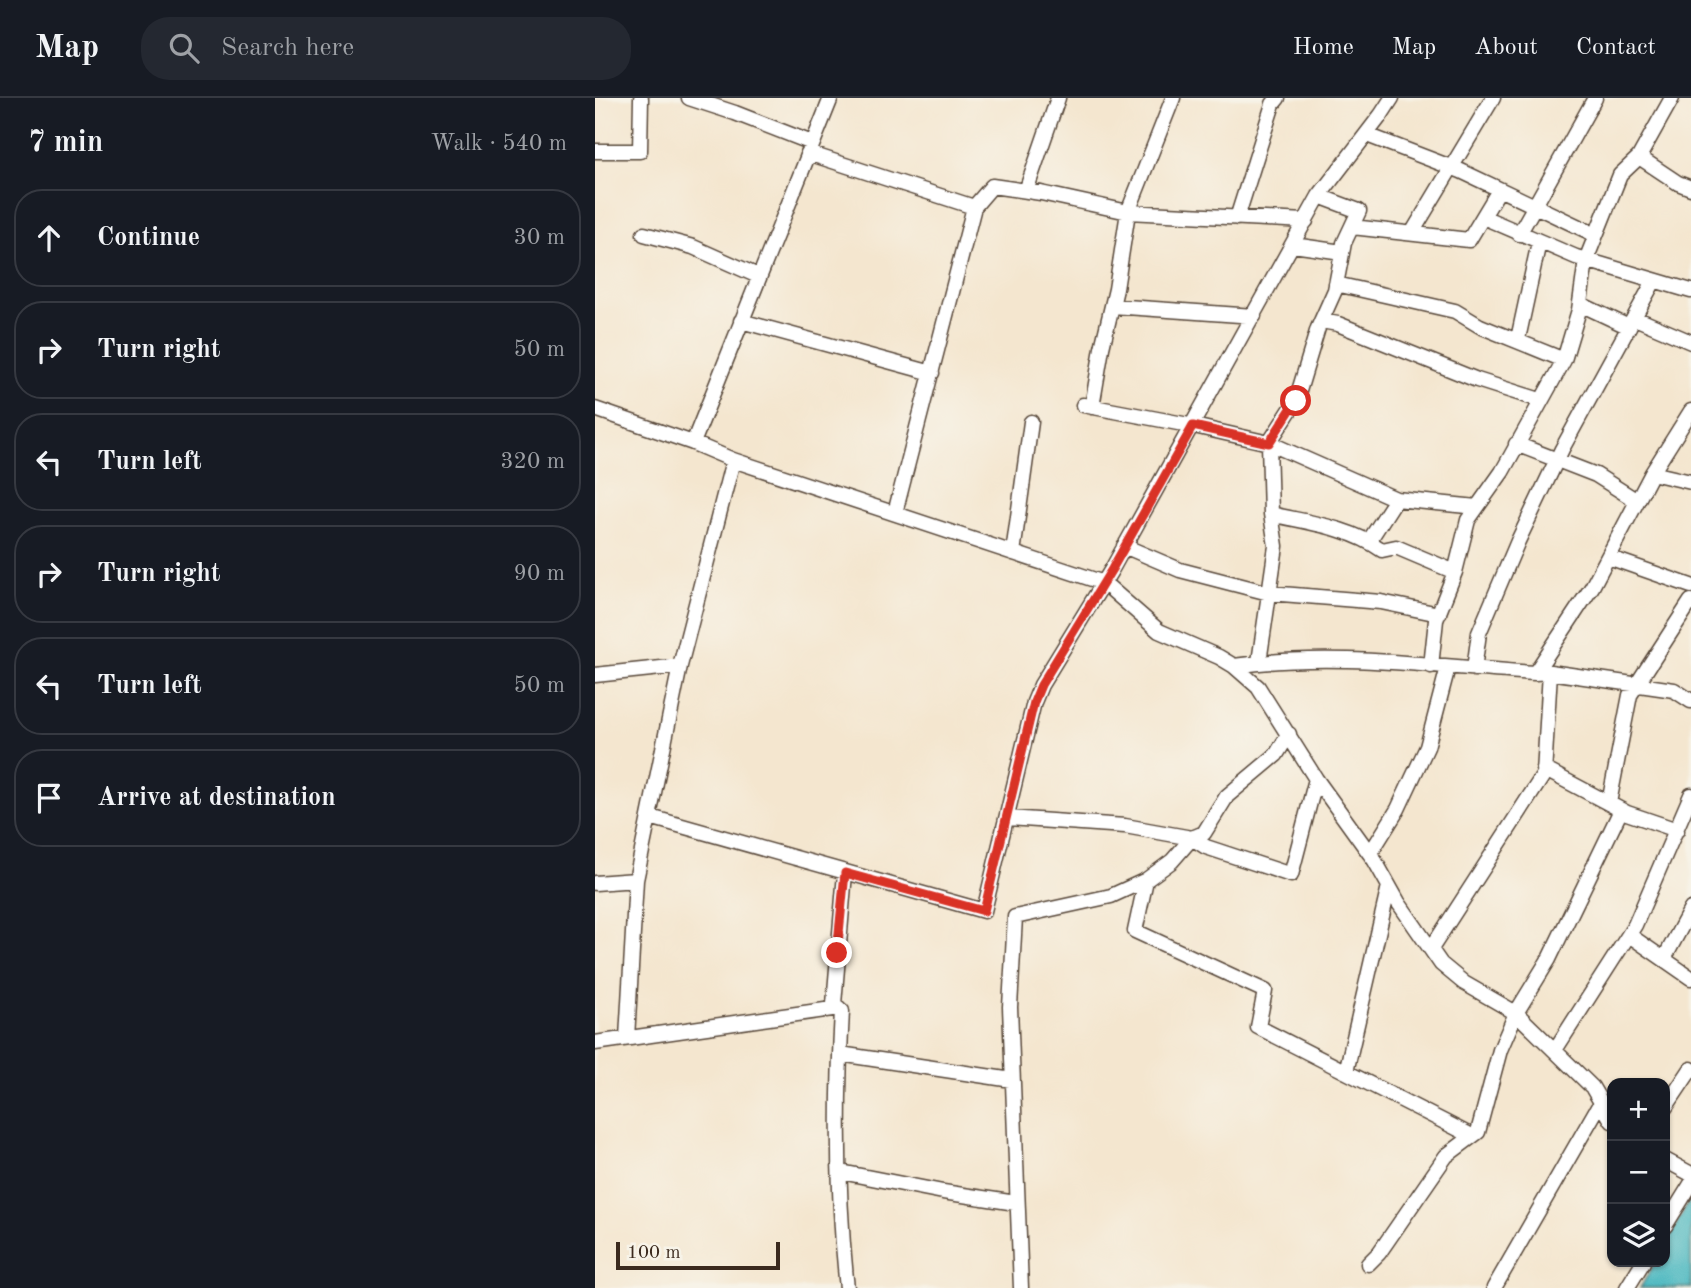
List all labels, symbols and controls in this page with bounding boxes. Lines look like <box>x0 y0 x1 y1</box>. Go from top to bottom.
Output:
search box <box>141 17 631 80</box>
icon: search <box>165 29 203 67</box>
text: Map <box>35 32 99 65</box>
text: Search here <box>221 35 354 61</box>
text: Home <box>1293 36 1354 60</box>
text: Map <box>1392 36 1436 60</box>
text: About <box>1474 36 1538 60</box>
text: Contact <box>1576 36 1656 60</box>
text: 7 min <box>28 128 103 158</box>
text: Walk · 540 m <box>431 132 567 155</box>
icon: ahead <box>30 219 68 257</box>
text: Continue <box>97 225 200 251</box>
text: 30 m <box>514 226 565 249</box>
icon: right <box>30 331 68 369</box>
text: Turn right <box>97 337 220 363</box>
text: 50 m <box>514 338 565 361</box>
route start <box>1280 385 1311 416</box>
icon: left <box>30 443 68 481</box>
text: Turn left <box>97 449 202 475</box>
text: 320 m <box>500 450 565 473</box>
icon: right <box>30 555 68 593</box>
text: Turn right <box>97 561 220 587</box>
text: 90 m <box>514 562 565 585</box>
icon: left <box>30 667 68 705</box>
text: Turn left <box>97 673 202 699</box>
text: 50 m <box>514 674 565 697</box>
icon: arrive <box>30 779 68 817</box>
text: Arrive at destination <box>97 785 336 811</box>
route end <box>821 937 852 968</box>
map controls <box>1607 1078 1670 1267</box>
button: + <box>1607 1078 1670 1141</box>
button: − <box>1607 1141 1670 1204</box>
button: layers <box>1607 1204 1670 1267</box>
scale bar <box>616 1239 781 1271</box>
text: 100 m <box>627 1244 680 1263</box>

